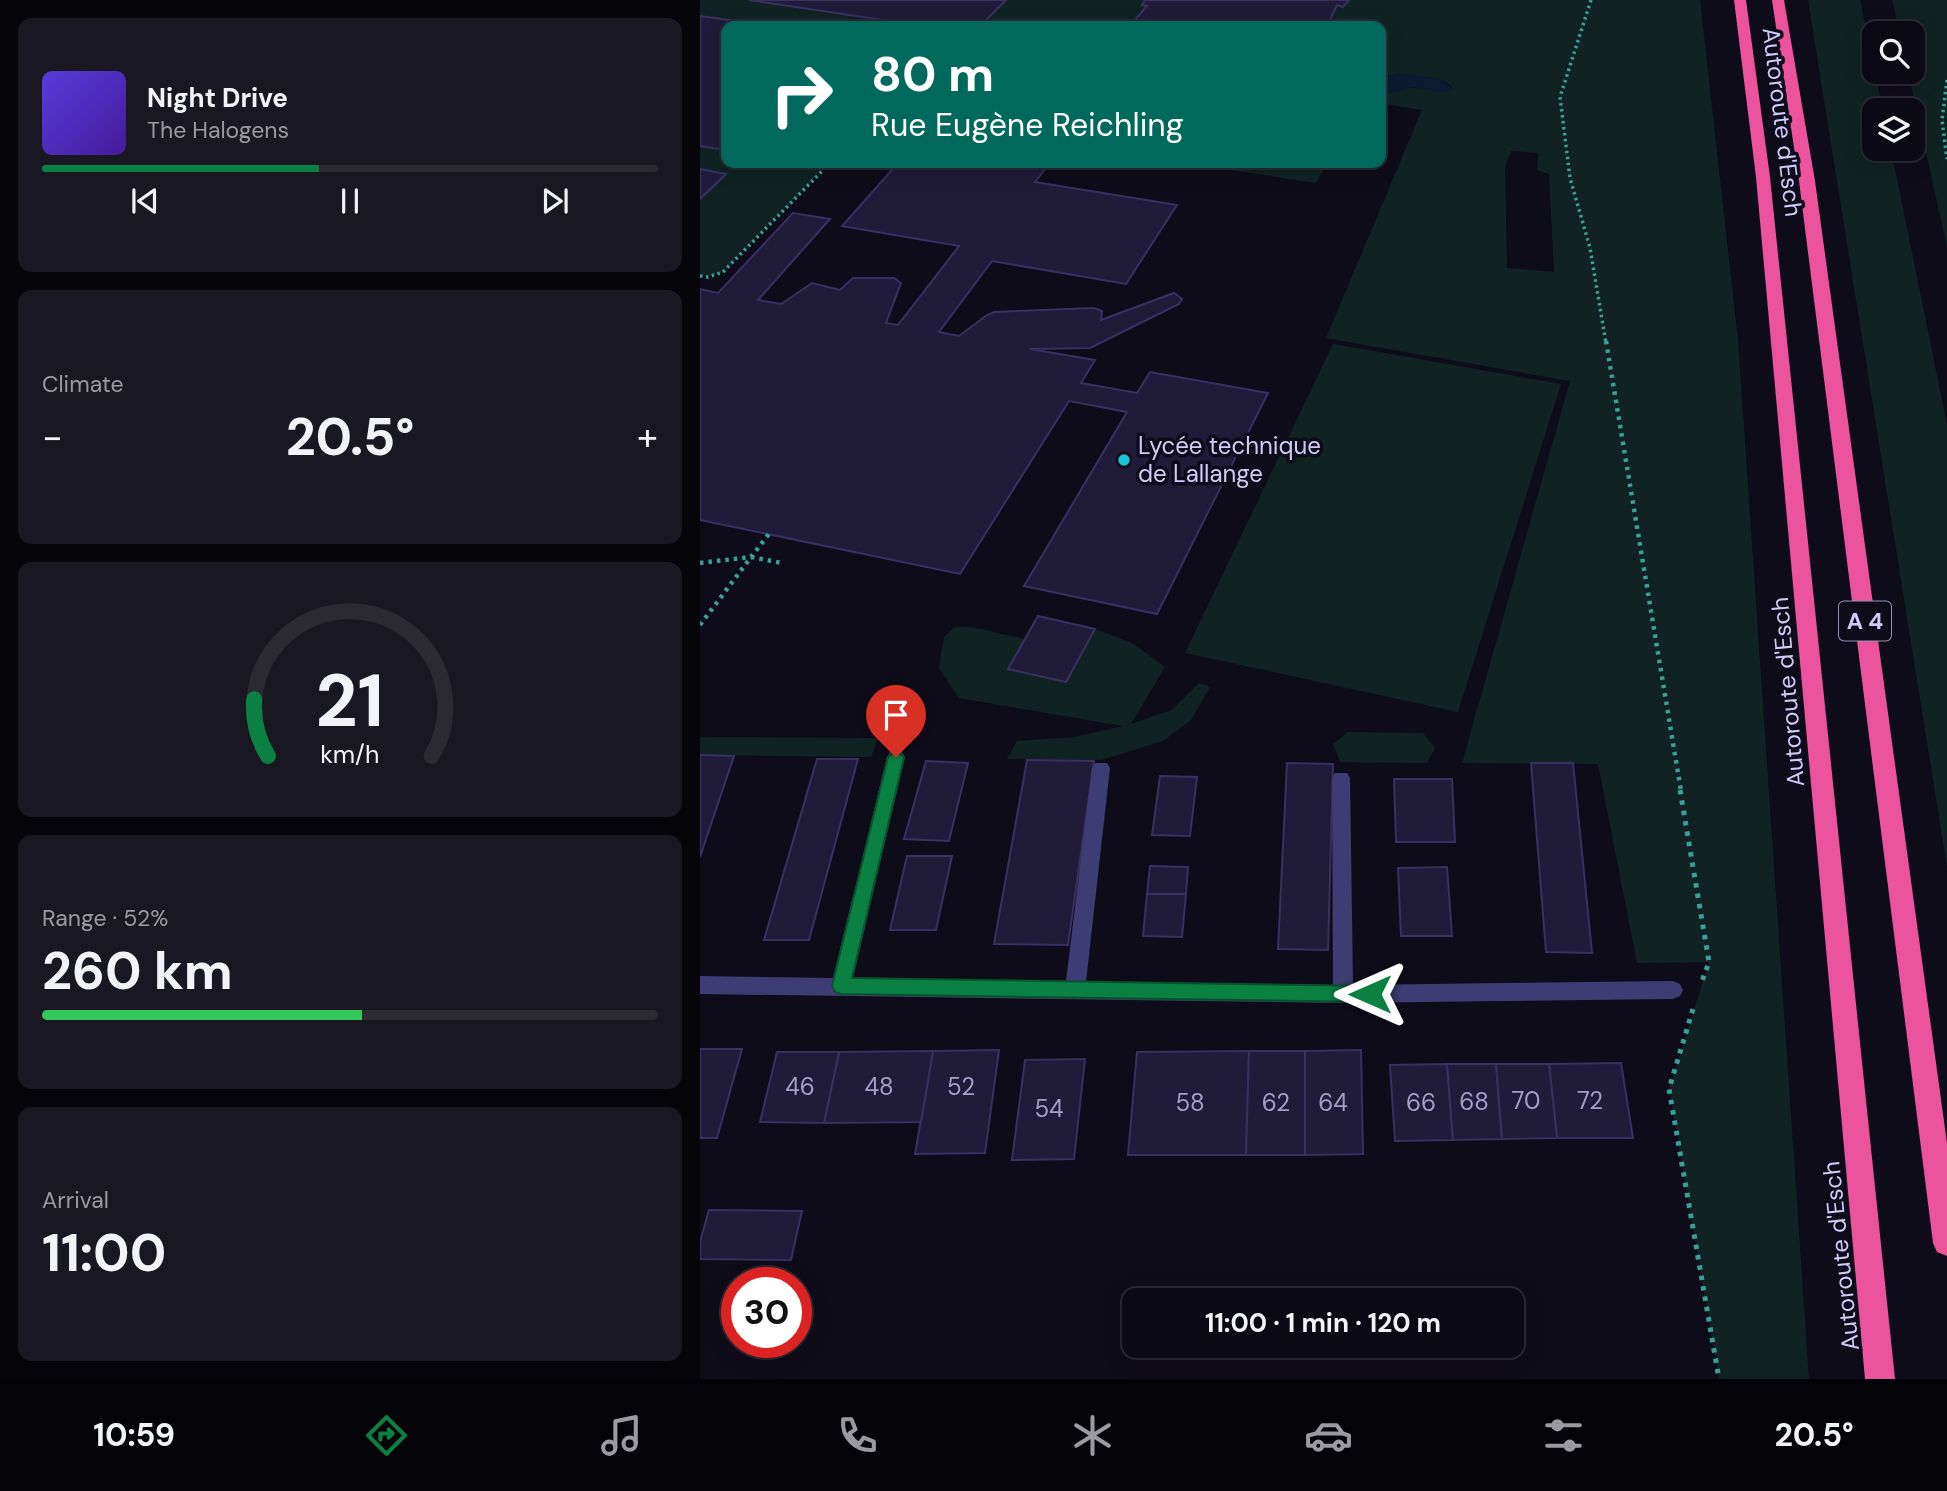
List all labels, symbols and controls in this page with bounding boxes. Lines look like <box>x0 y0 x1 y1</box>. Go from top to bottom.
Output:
map controls <box>1862 21 1925 161</box>
button: search <box>1862 21 1925 84</box>
street label: Autoroute d'Esch <box>1756 26 1809 218</box>
text: 80 m <box>871 42 994 106</box>
icon: right <box>756 49 847 140</box>
text: Night Drive <box>147 81 288 115</box>
button: layers <box>1862 98 1925 161</box>
text: Rue Eugène Reichling <box>871 104 1184 146</box>
text: The Halogens <box>147 115 289 145</box>
icon: previous <box>126 182 164 220</box>
icon: pause <box>331 182 369 220</box>
icon: next <box>536 182 574 220</box>
text: Climate <box>42 369 124 399</box>
text: 20.5° <box>286 403 414 471</box>
text: − <box>42 412 63 462</box>
text: + <box>637 412 658 462</box>
place label: Lycée technique de Lallange <box>1138 430 1321 489</box>
marker: Lycée technique de Lallange <box>1116 452 1132 468</box>
street label: Autoroute d'Esch <box>1764 596 1811 788</box>
road number: A 4 <box>1839 601 1891 640</box>
text: 21 <box>316 654 384 749</box>
pin <box>866 685 926 757</box>
icon: arrive <box>877 696 915 734</box>
text: km/h <box>320 737 380 770</box>
text: Range · 52% <box>42 903 168 933</box>
text: 260 km <box>42 937 233 1005</box>
position arrow <box>1333 957 1407 1031</box>
house number: 46 <box>785 1071 815 1102</box>
house number: 48 <box>864 1071 894 1102</box>
house number: 52 <box>947 1071 975 1102</box>
house number: 70 <box>1512 1085 1540 1116</box>
house number: 72 <box>1577 1085 1603 1116</box>
house number: 68 <box>1459 1086 1489 1117</box>
house number: 58 <box>1175 1087 1205 1118</box>
house number: 62 <box>1262 1087 1290 1118</box>
house number: 64 <box>1318 1087 1348 1118</box>
house number: 66 <box>1406 1087 1436 1118</box>
house number: 54 <box>1034 1093 1064 1124</box>
street label: Autoroute d'Esch <box>1815 1160 1866 1352</box>
text: Arrival <box>42 1185 109 1215</box>
text: 11:00 <box>42 1219 166 1287</box>
speed limit sign: 30 <box>721 1267 812 1358</box>
text: 11:00 · 1 min · 120 m <box>1205 1306 1441 1340</box>
icon: directions <box>362 1411 411 1460</box>
icon: music <box>597 1411 646 1460</box>
icon: phone <box>833 1411 882 1460</box>
icon: climate <box>1068 1411 1117 1460</box>
icon: car <box>1304 1411 1353 1460</box>
icon: filters <box>1539 1411 1588 1460</box>
text: 10:59 <box>93 1414 175 1456</box>
text: 20.5° <box>1775 1414 1854 1456</box>

